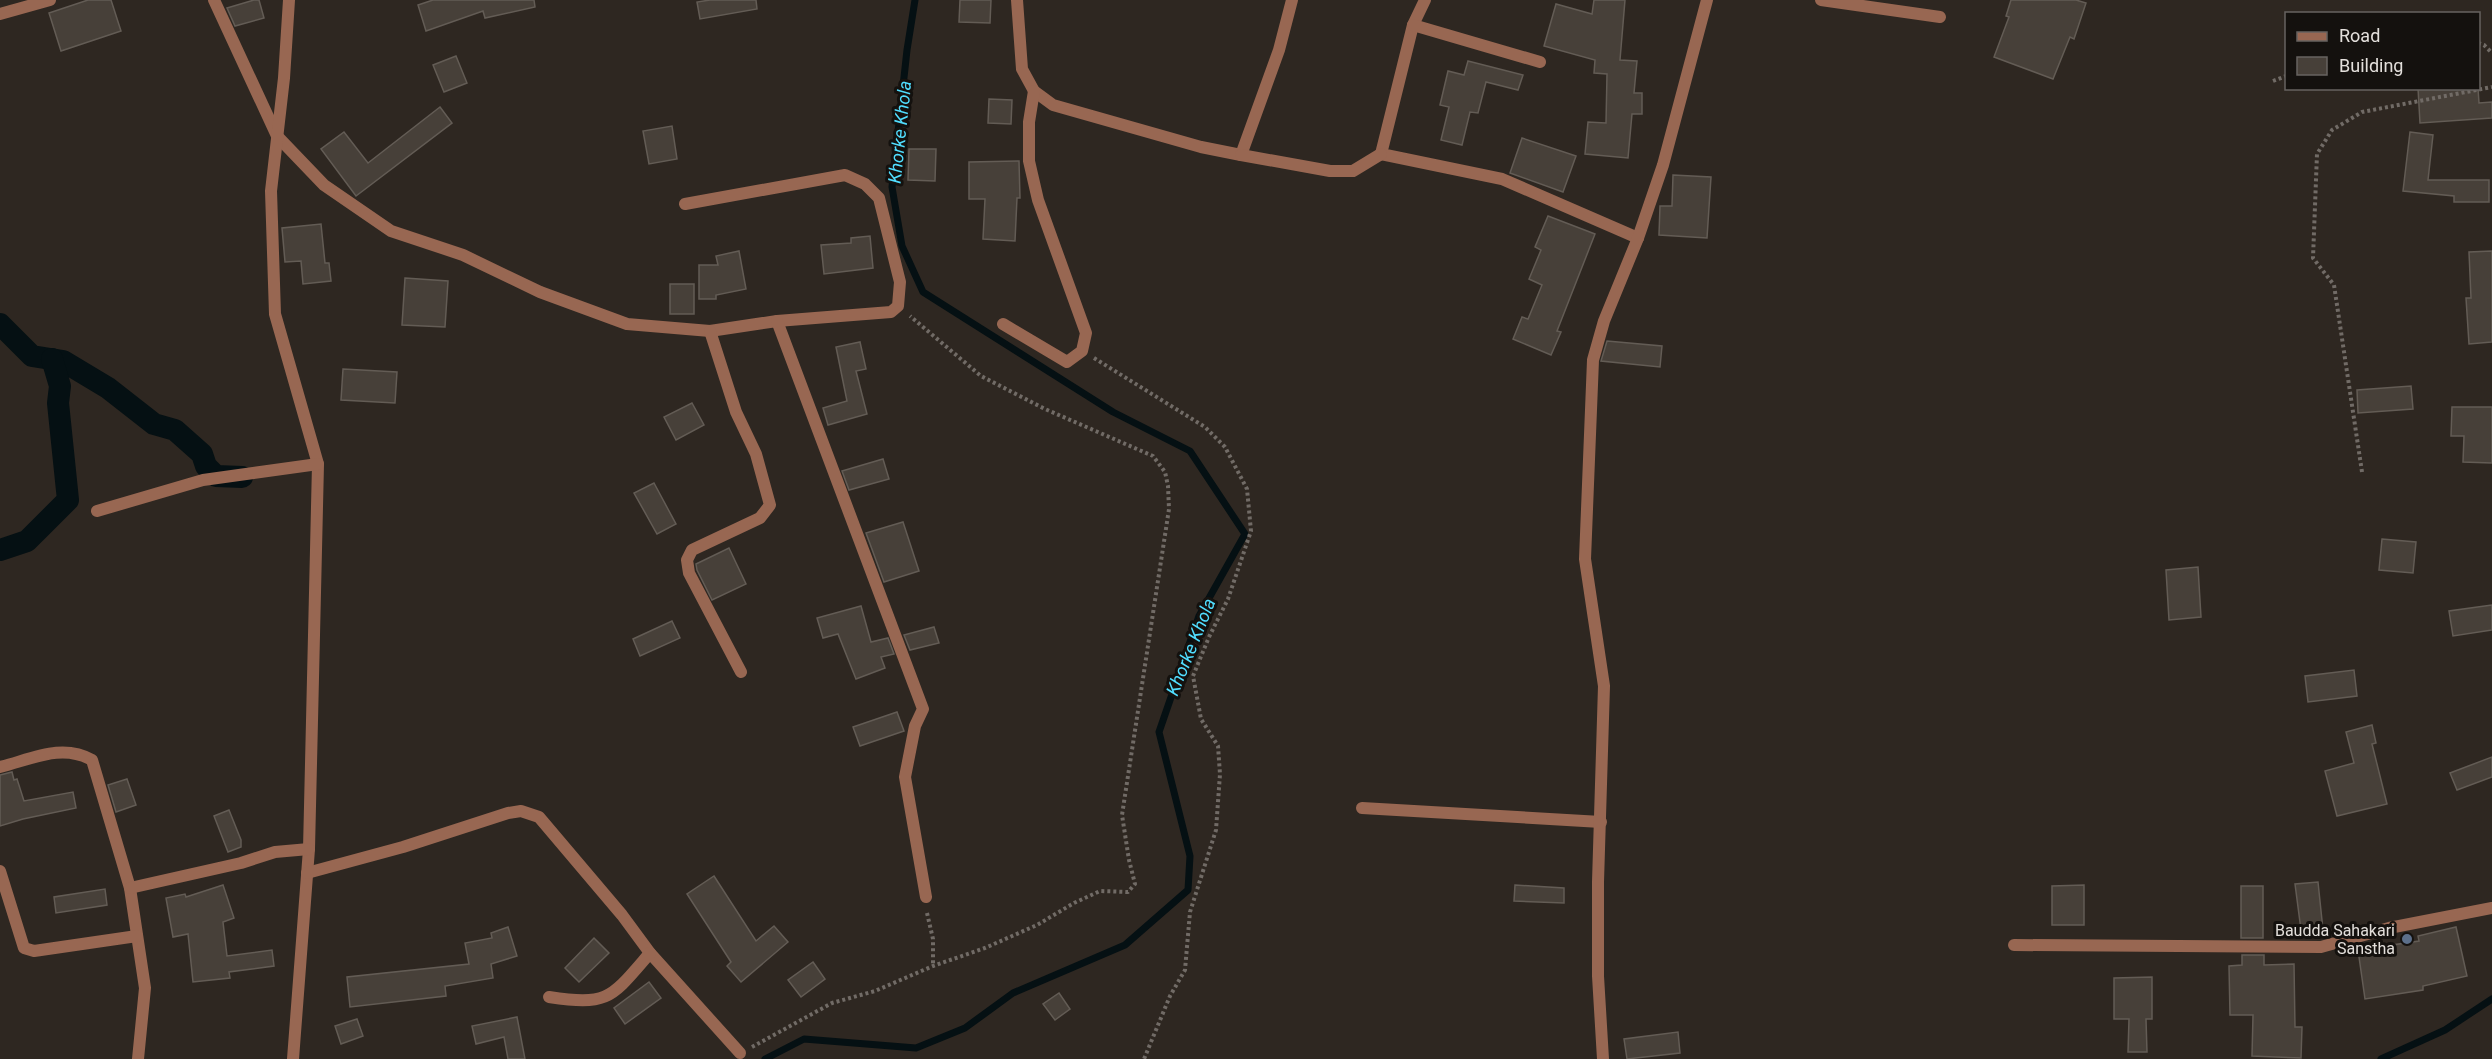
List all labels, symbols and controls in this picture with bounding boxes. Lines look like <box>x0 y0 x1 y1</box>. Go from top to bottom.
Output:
legend <box>2285 12 2480 90</box>
text: Road <box>2339 25 2380 46</box>
text: Building <box>2339 55 2403 76</box>
water label: Khorke Khola <box>884 80 915 184</box>
water label: Khorke Khola <box>1161 595 1220 699</box>
place label: Baudda Sahakari Sanstha <box>2275 921 2395 958</box>
marker: Baudda Sahakari Sanstha <box>2400 932 2414 946</box>

